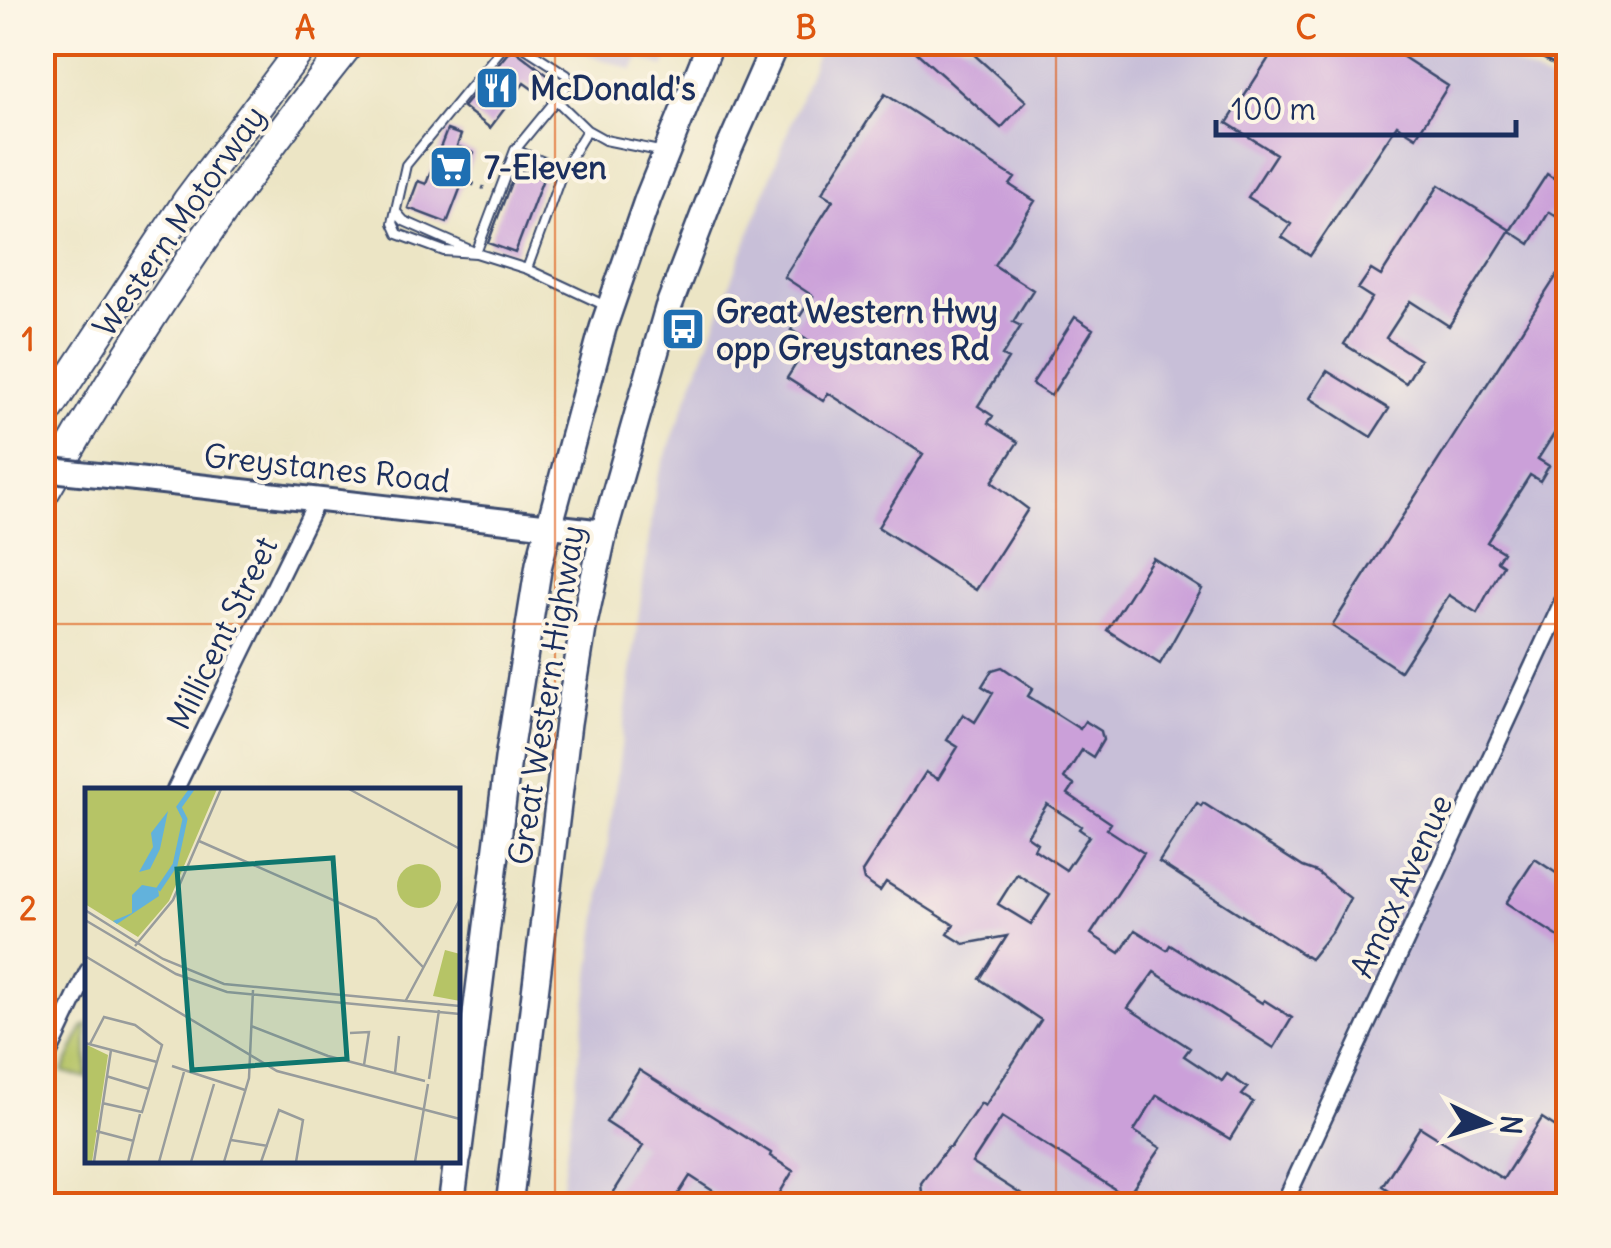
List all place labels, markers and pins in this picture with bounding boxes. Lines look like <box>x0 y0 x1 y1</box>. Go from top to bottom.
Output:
restaurant icon: McDonald's <box>474 65 520 111</box>
place label: McDonald's <box>530 68 696 109</box>
supermarket icon: 7-Eleven <box>428 144 474 190</box>
place label: 7-Eleven <box>484 147 607 188</box>
place label: Great Western Hwy opp Greystanes Rd <box>716 291 998 369</box>
bus stop icon: Great Western Hwy opp Greystanes Rd <box>660 306 706 352</box>

